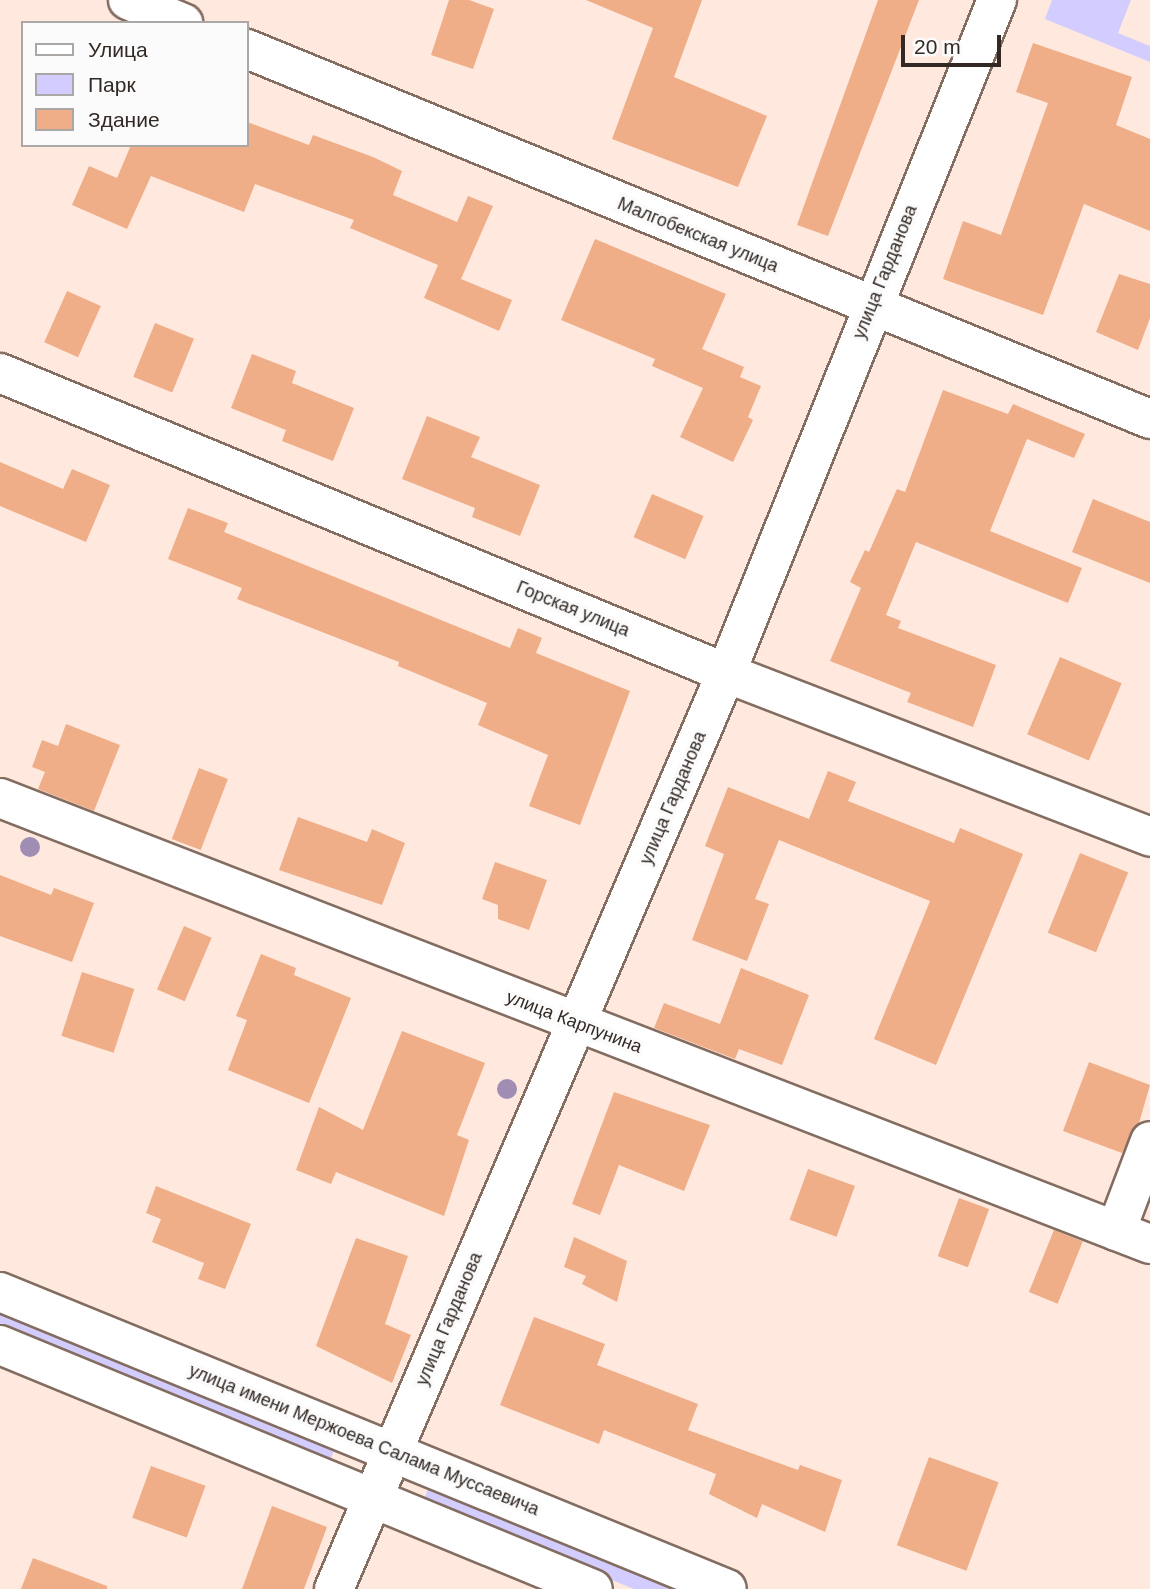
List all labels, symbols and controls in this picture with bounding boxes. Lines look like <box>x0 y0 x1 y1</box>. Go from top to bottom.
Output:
legend <box>21 21 248 147</box>
scale bar <box>905 21 1005 65</box>
text: 20 m <box>914 35 961 58</box>
text: Улица <box>88 38 148 61</box>
text: Парк <box>88 73 136 96</box>
text: Здание <box>88 108 160 131</box>
street label: Малгобекская улица <box>614 193 782 277</box>
street label: улица Гарданова <box>848 202 922 342</box>
street label: Горская улица <box>513 576 633 642</box>
street label: улица Гарданова <box>635 728 711 868</box>
street label: улица Карпунина <box>503 986 645 1058</box>
street label: улица Гарданова <box>411 1249 487 1389</box>
street label: улица имени Мержоева Салама Муссаевича <box>186 1360 542 1520</box>

